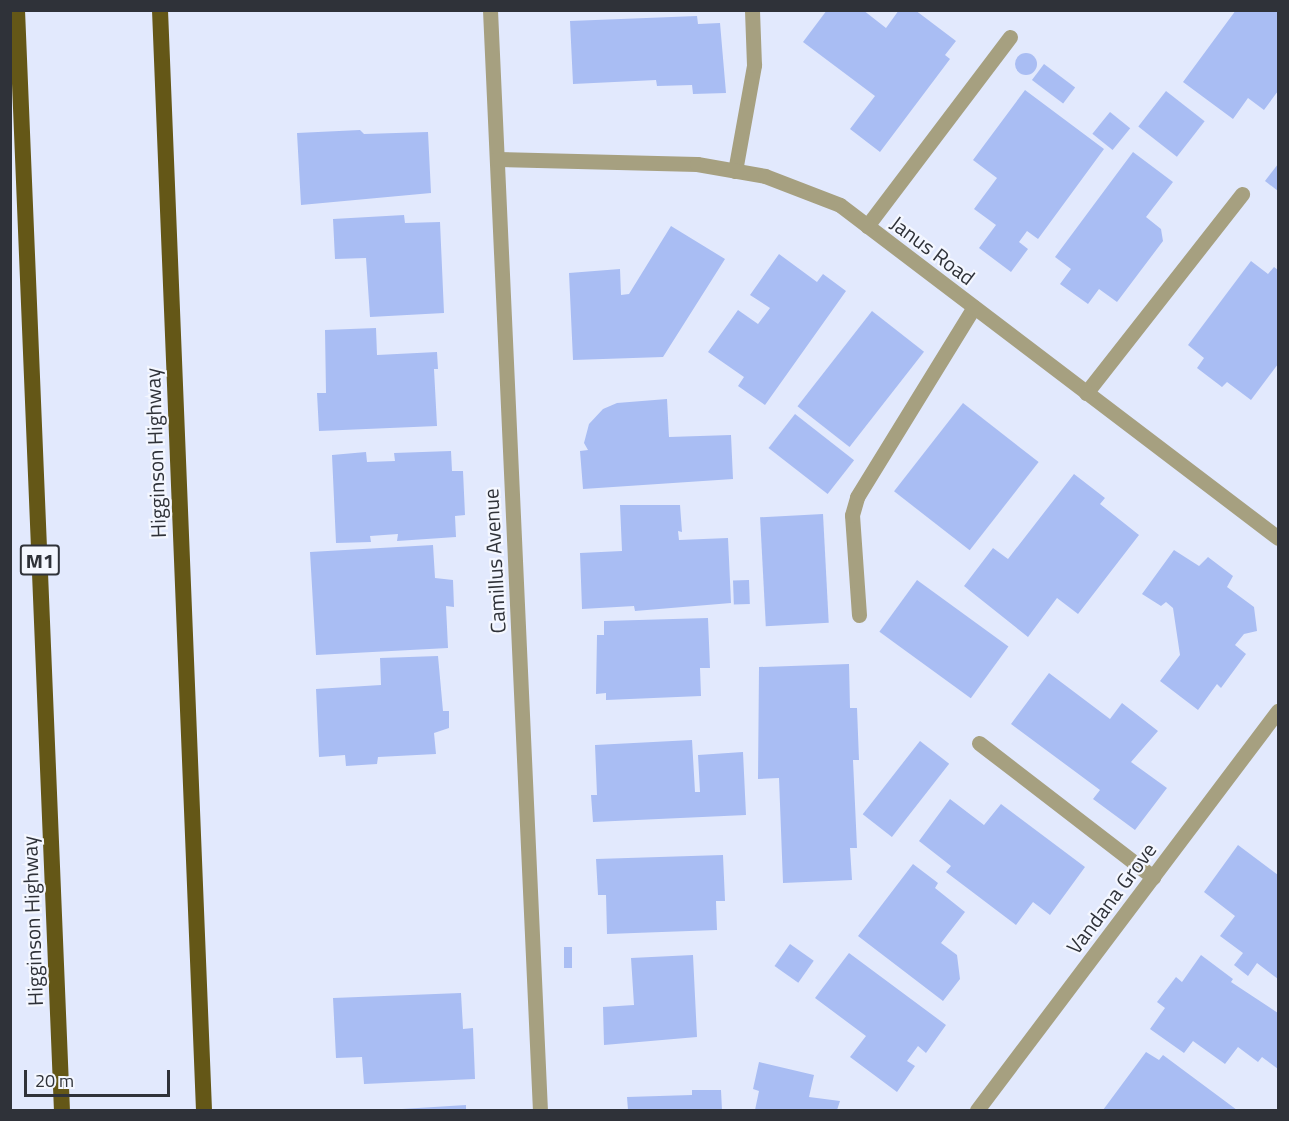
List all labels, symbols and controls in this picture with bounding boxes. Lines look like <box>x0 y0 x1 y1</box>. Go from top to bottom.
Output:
street label: Janus Road <box>886 210 980 290</box>
street label: Higginson Highway <box>139 368 171 538</box>
street label: Camillus Avenue <box>478 488 510 634</box>
road number: M1 <box>19 543 61 577</box>
street label: Higginson Highway <box>16 836 48 1006</box>
street label: Vandana Grove <box>1061 837 1161 959</box>
scale bar <box>27 1058 172 1096</box>
text: 20 m <box>35 1067 74 1094</box>

